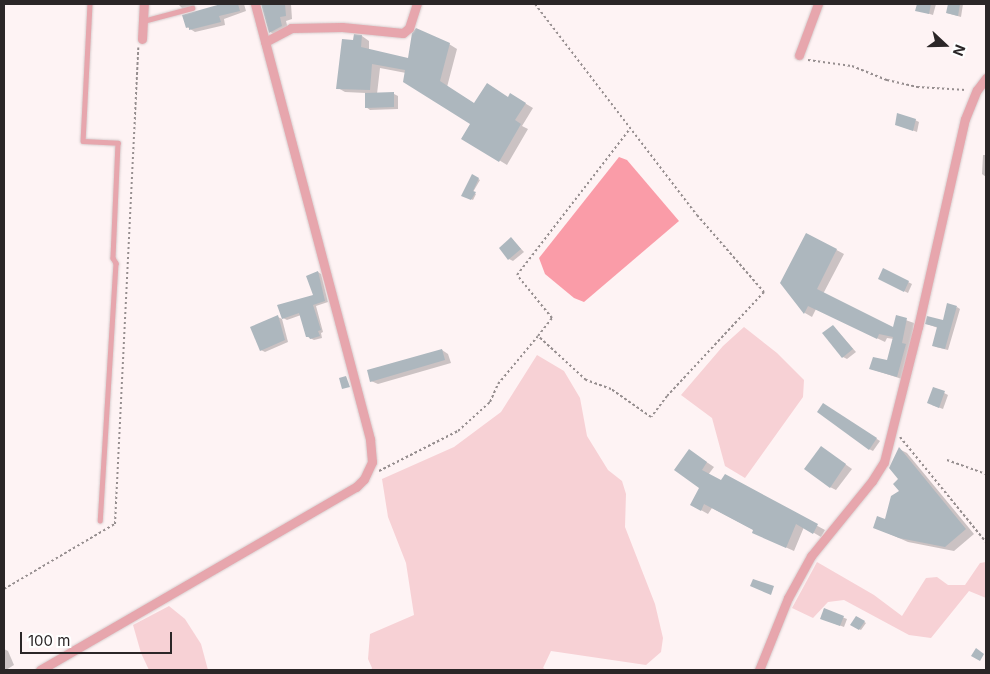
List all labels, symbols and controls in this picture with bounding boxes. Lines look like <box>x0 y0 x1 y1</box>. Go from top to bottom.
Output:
north arrow <box>920 20 970 70</box>
text: N <box>950 43 969 59</box>
scale bar <box>22 622 175 654</box>
text: 100 m <box>28 631 70 650</box>

